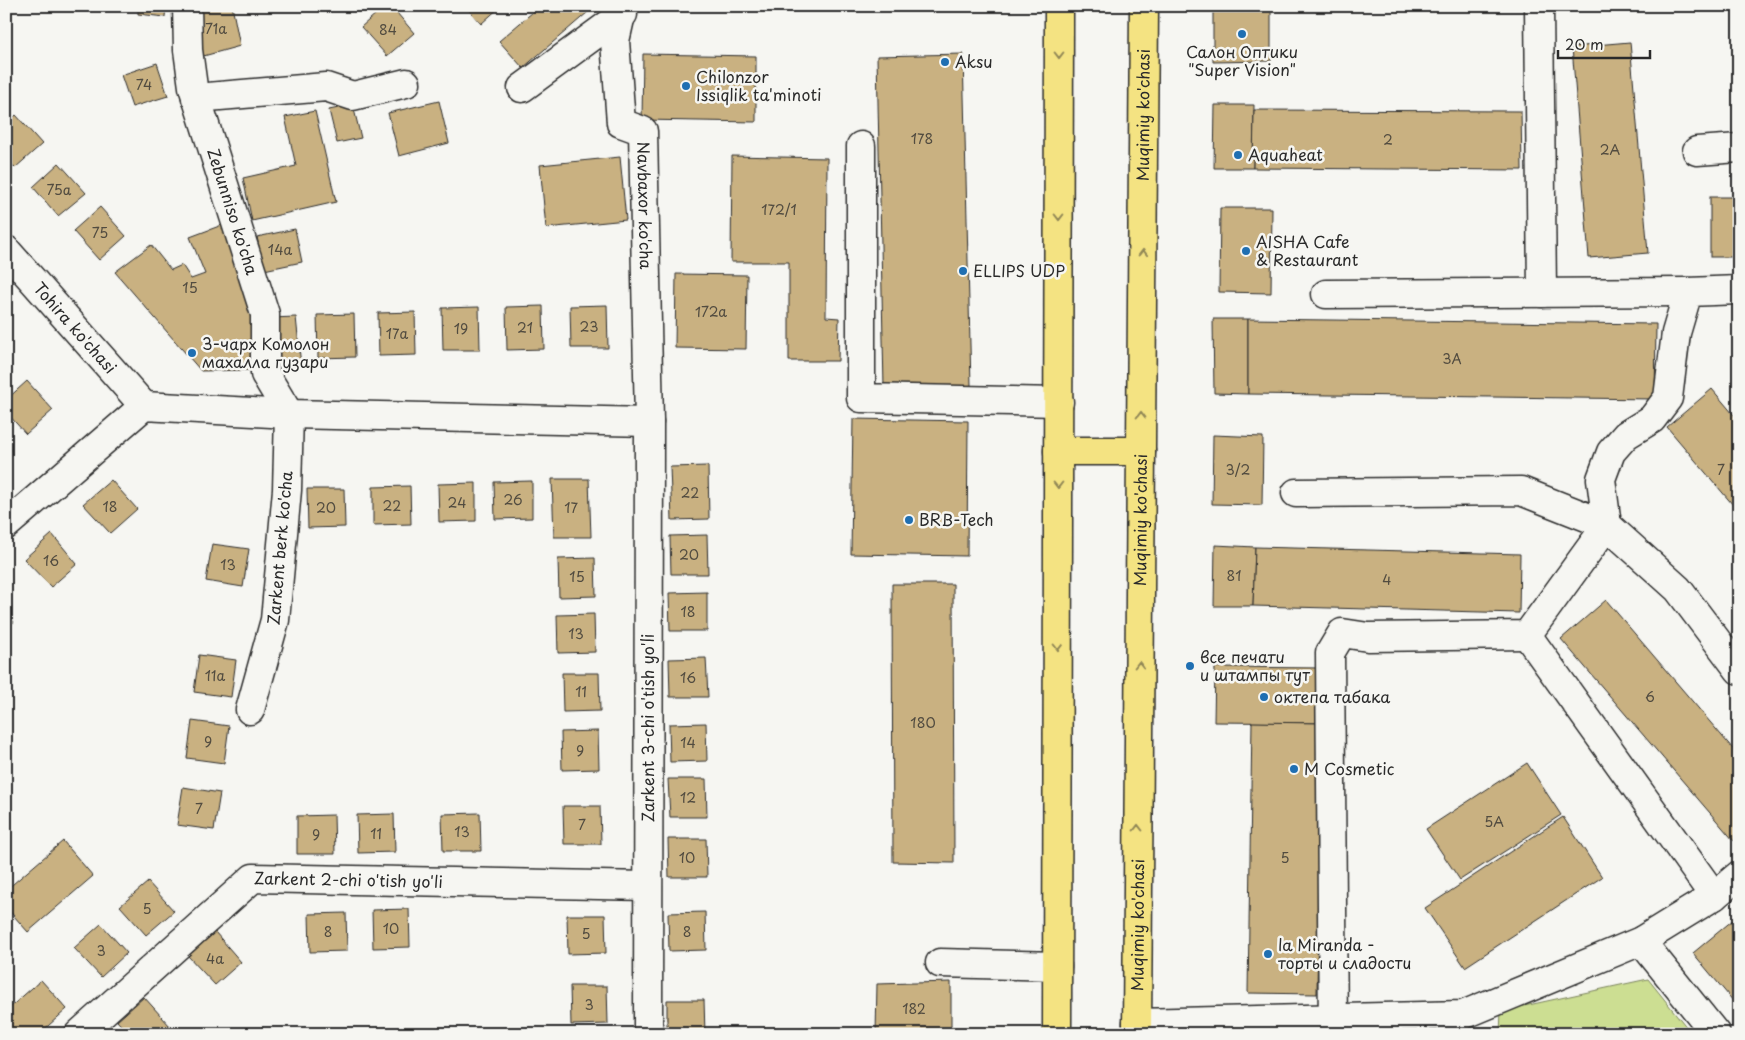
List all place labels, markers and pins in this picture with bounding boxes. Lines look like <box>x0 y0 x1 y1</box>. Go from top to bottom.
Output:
marker: Салон Оптики "Super Vision" <box>1236 28 1248 40</box>
place label: Салон Оптики "Super Vision" <box>1186 39 1298 81</box>
place label: Aksu <box>955 49 993 73</box>
marker: Aksu <box>939 56 951 68</box>
place label: Chilonzor Issiqlik ta'minoti <box>696 64 821 106</box>
marker: Chilonzor Issiqlik ta'minoti <box>680 80 692 92</box>
place label: Aquaheat <box>1248 142 1323 166</box>
marker: Aquaheat <box>1232 149 1244 161</box>
place label: AISHA Cafe & Restaurant <box>1256 229 1359 271</box>
marker: AISHA Cafe & Restaurant <box>1240 245 1252 257</box>
place label: ELLIPS UDP <box>973 258 1065 282</box>
marker: ELLIPS UDP <box>957 265 969 277</box>
place label: 3-чарх Комолон махалла гузари <box>202 331 330 373</box>
marker: 3-чарх Комолон махалла гузари <box>186 347 198 359</box>
place label: BRB-Tech <box>919 507 994 531</box>
marker: BRB-Tech <box>903 514 915 526</box>
place label: все печати и штампы тут <box>1200 644 1310 686</box>
marker: все печати и штампы тут <box>1184 660 1196 672</box>
place label: октепа табака <box>1274 684 1390 708</box>
marker: октепа табака <box>1258 691 1270 703</box>
place label: M Cosmetic <box>1304 756 1394 780</box>
marker: M Cosmetic <box>1288 763 1300 775</box>
place label: la Miranda - торты и сладости <box>1278 932 1411 974</box>
marker: la Miranda - торты и сладости <box>1262 948 1274 960</box>

